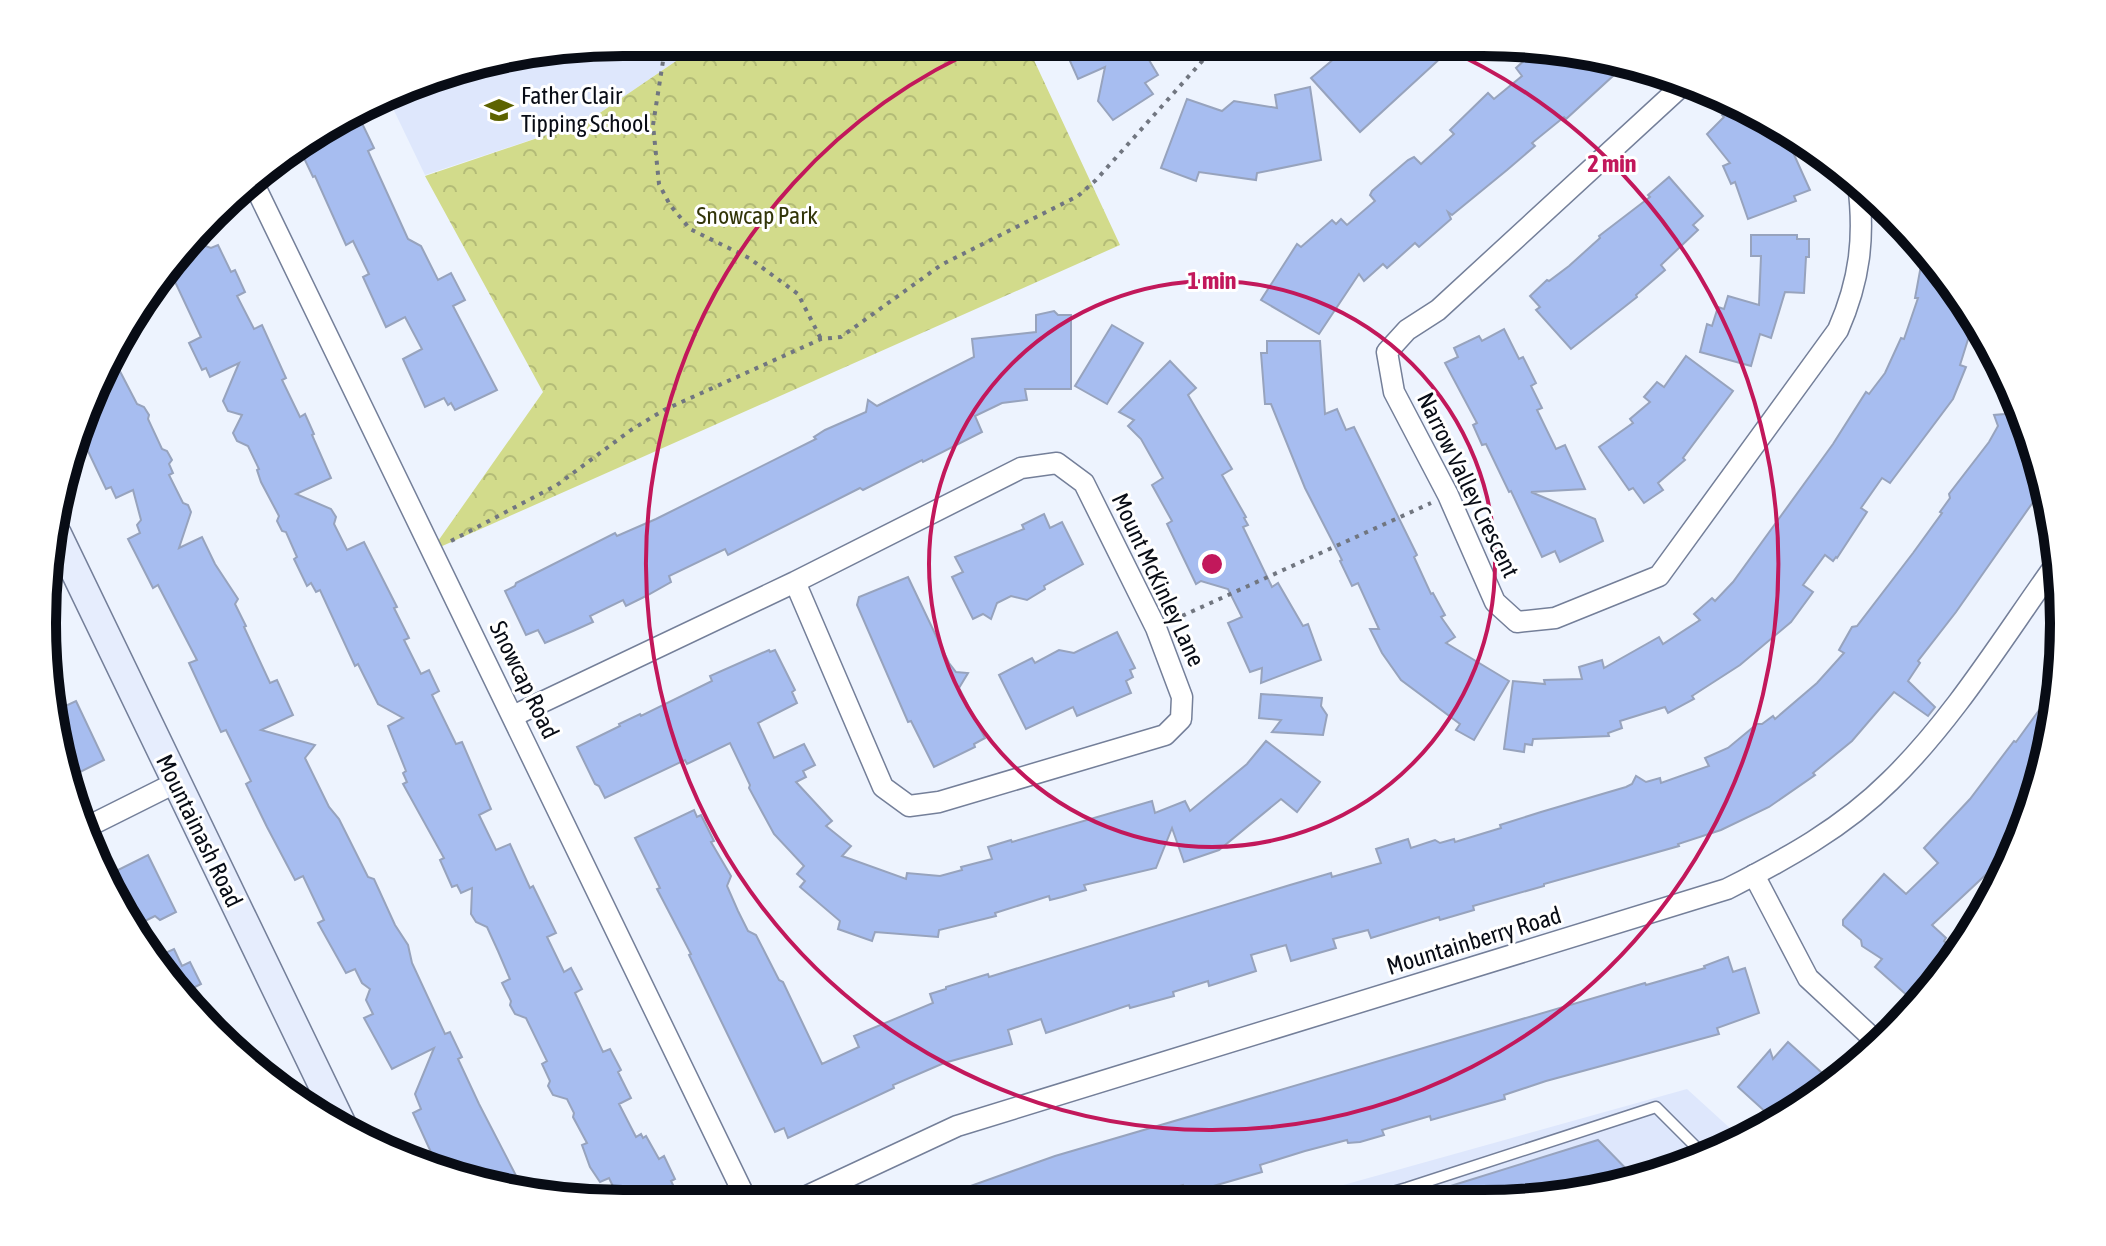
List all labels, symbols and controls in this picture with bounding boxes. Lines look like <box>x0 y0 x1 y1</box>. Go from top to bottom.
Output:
place label: Father Clair Tipping School <box>521 82 650 137</box>
school or university icon: Father Clair Tipping School <box>484 95 514 125</box>
text: 2 min <box>1587 150 1637 177</box>
park label: Snowcap Park <box>696 202 818 229</box>
text: 1 min <box>1187 267 1237 294</box>
street label: Narrow Valley Crescent <box>1412 388 1525 582</box>
street label: Mount McKinley Lane <box>1107 489 1210 671</box>
centre of rings <box>1198 550 1226 578</box>
street label: Snowcap Road <box>484 617 565 743</box>
street label: Mountainash Road <box>151 750 248 911</box>
street label: Mountainberry Road <box>1383 901 1564 980</box>

